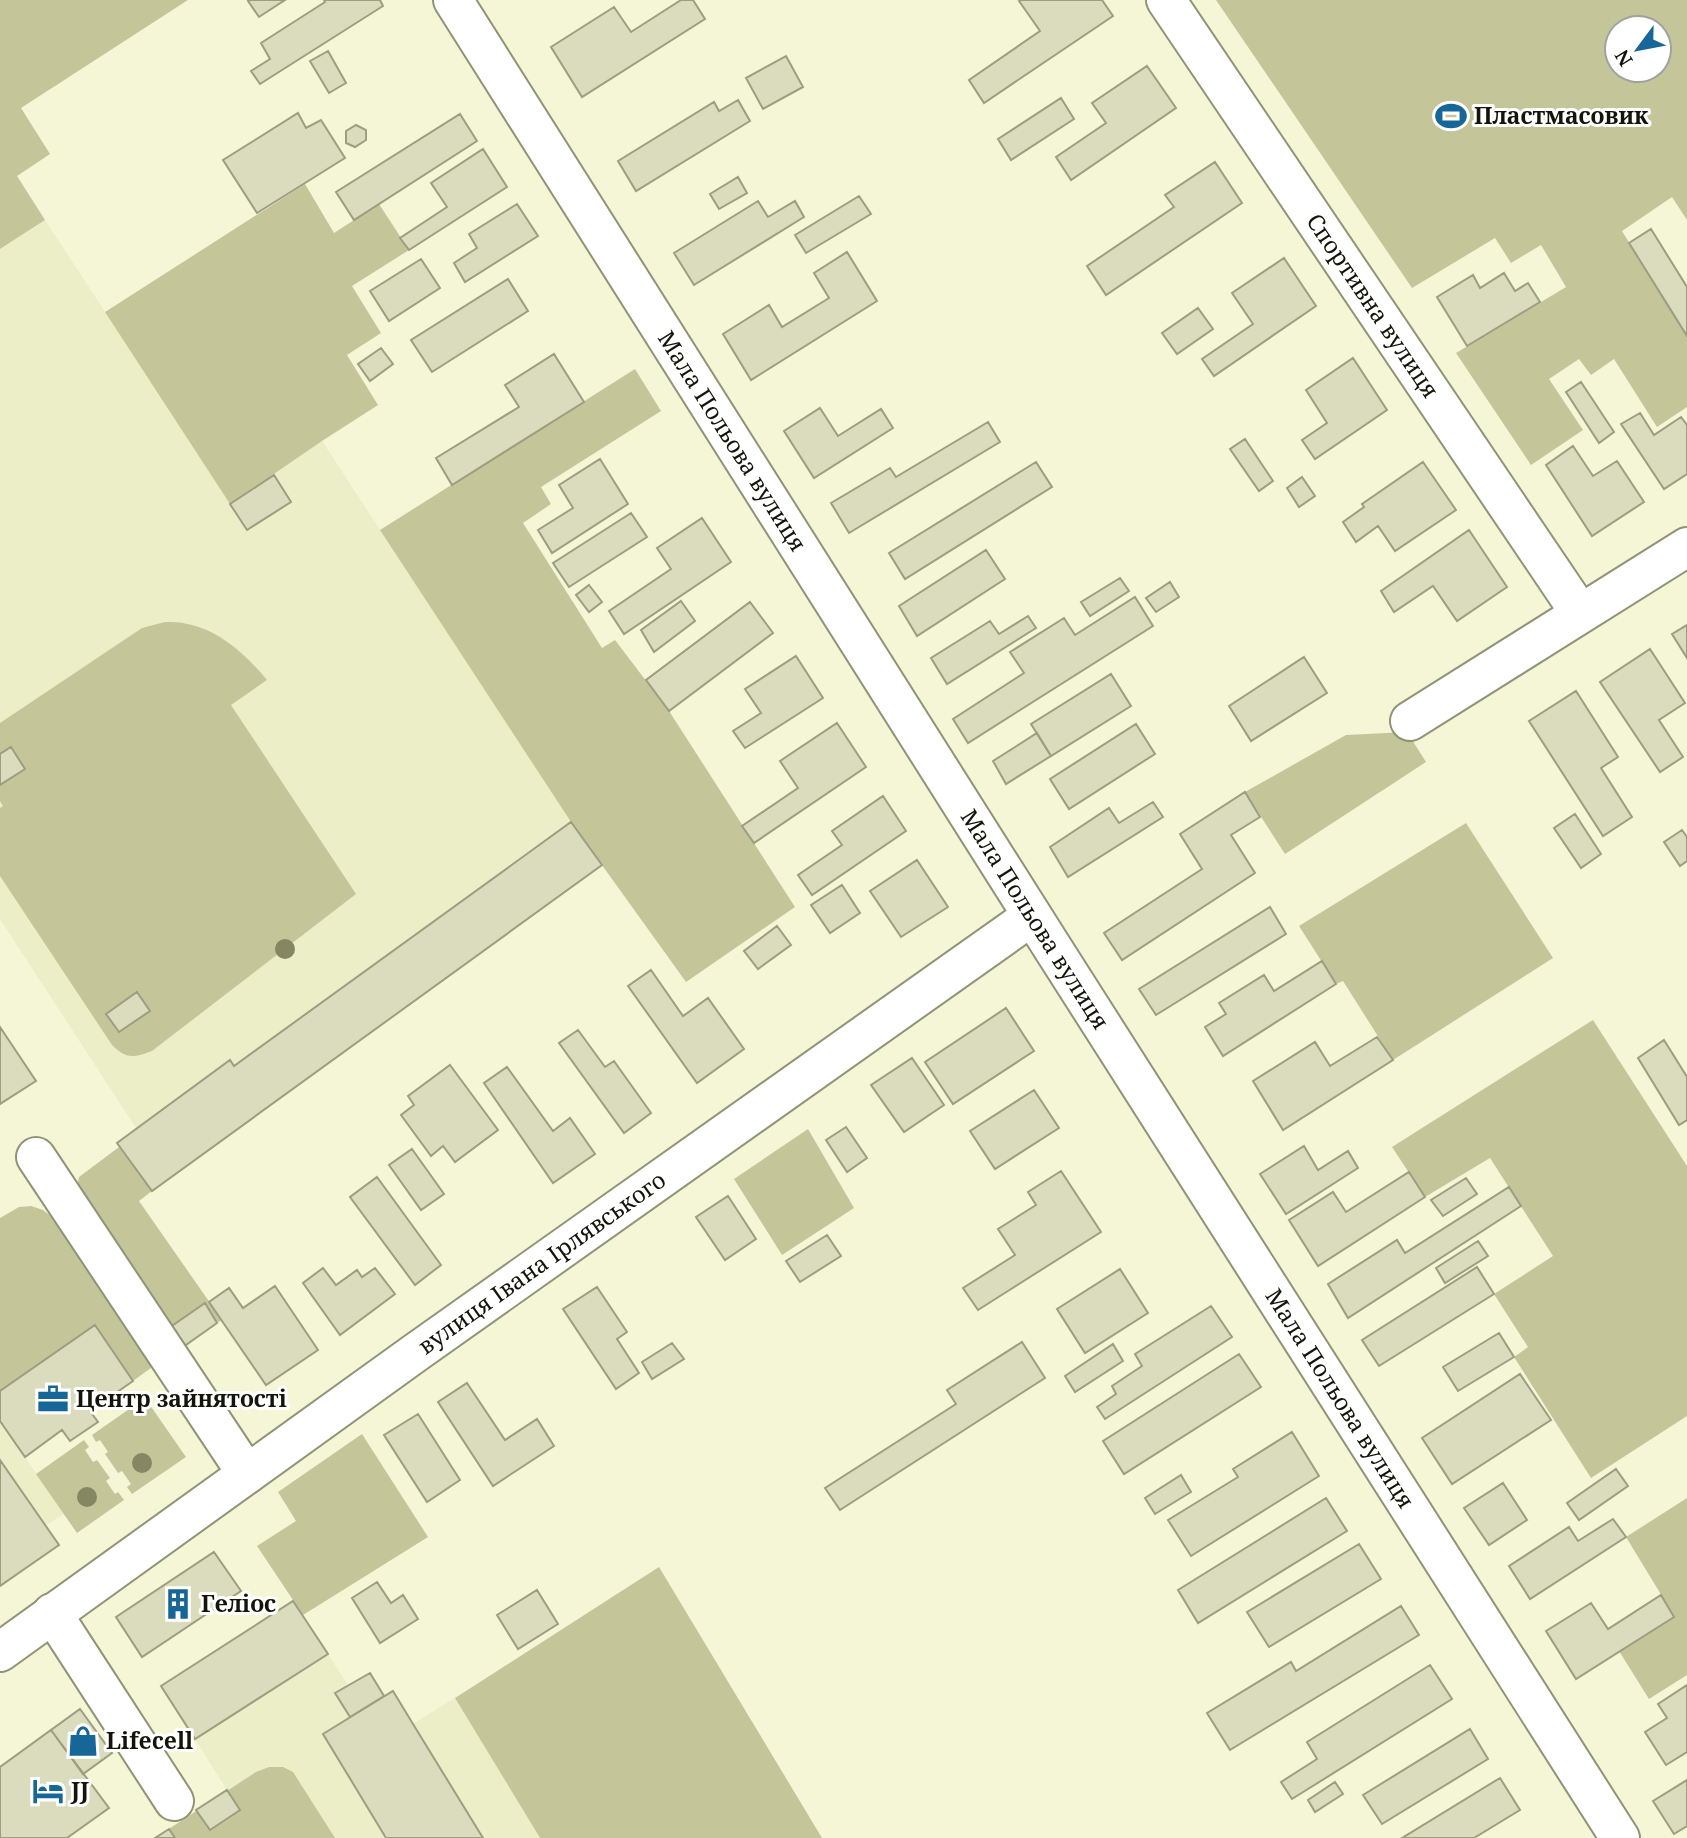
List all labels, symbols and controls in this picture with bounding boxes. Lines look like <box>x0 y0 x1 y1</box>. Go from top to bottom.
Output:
north arrow <box>1603 14 1673 84</box>
text: N <box>1609 45 1639 71</box>
sports icon: Пластмасовик <box>1434 99 1468 133</box>
place label: Пластмасовик <box>1474 99 1649 131</box>
street label: Спортивна вулиця <box>1300 207 1447 404</box>
street label: Мала Польова вулиця <box>651 324 815 557</box>
street label: Мала Польова вулиця <box>954 803 1117 1035</box>
street label: вулиця Івана Ірлявського <box>411 1163 672 1361</box>
street label: Мала Польова вулиця <box>1259 1282 1423 1514</box>
office icon: Центр зайнятості <box>36 1382 70 1416</box>
place label: Центр зайнятості <box>76 1382 287 1414</box>
building icon: Геліос <box>161 1587 195 1621</box>
place label: Геліос <box>201 1587 276 1619</box>
shop icon: Lifecell <box>66 1724 100 1758</box>
place label: Lifecell <box>106 1724 193 1756</box>
hotel icon: JJ <box>31 1774 65 1808</box>
place label: JJ <box>70 1774 89 1806</box>

